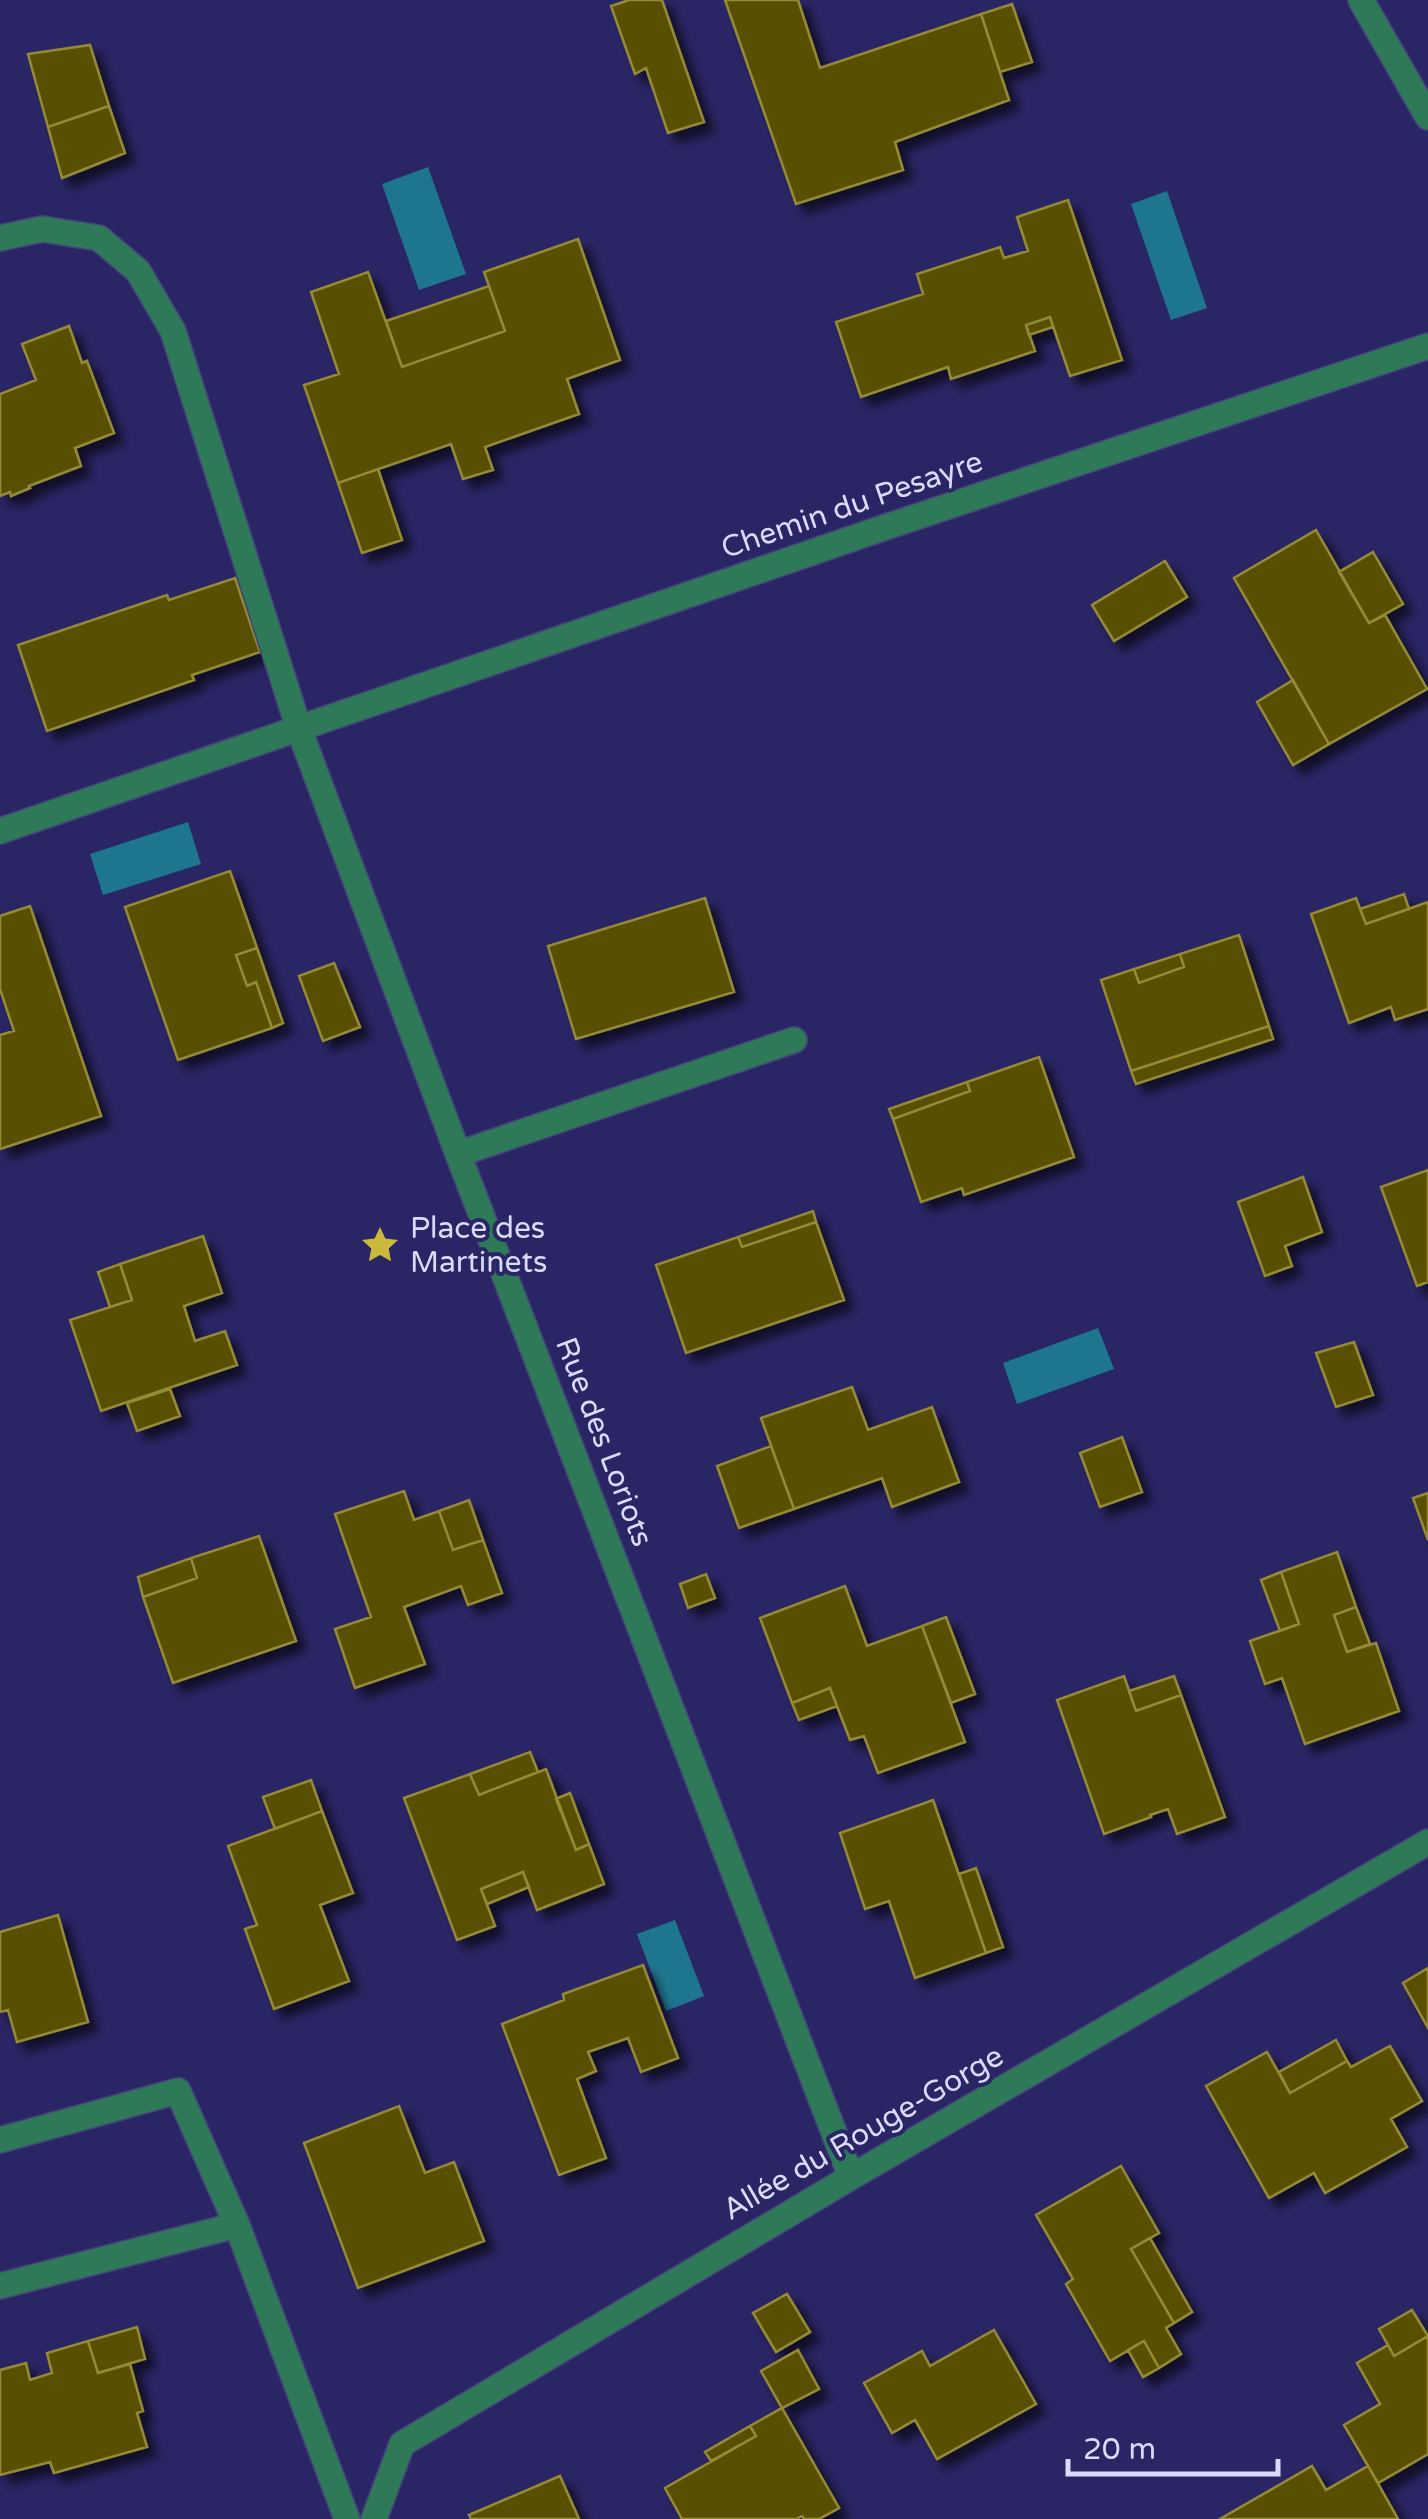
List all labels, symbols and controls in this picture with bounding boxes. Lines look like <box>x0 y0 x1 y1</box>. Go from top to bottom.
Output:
street label: Chemin du Pesayre <box>716 443 988 567</box>
place label: Place des Martinets <box>410 1210 547 1281</box>
place icon: Place des Martinets <box>359 1224 401 1266</box>
street label: Rue des Loriots <box>547 1332 661 1552</box>
street label: Allée du Rouge-Gorge <box>716 2038 1010 2228</box>
scale bar <box>1068 2414 1278 2476</box>
text: 20 m <box>1083 2431 1156 2468</box>

